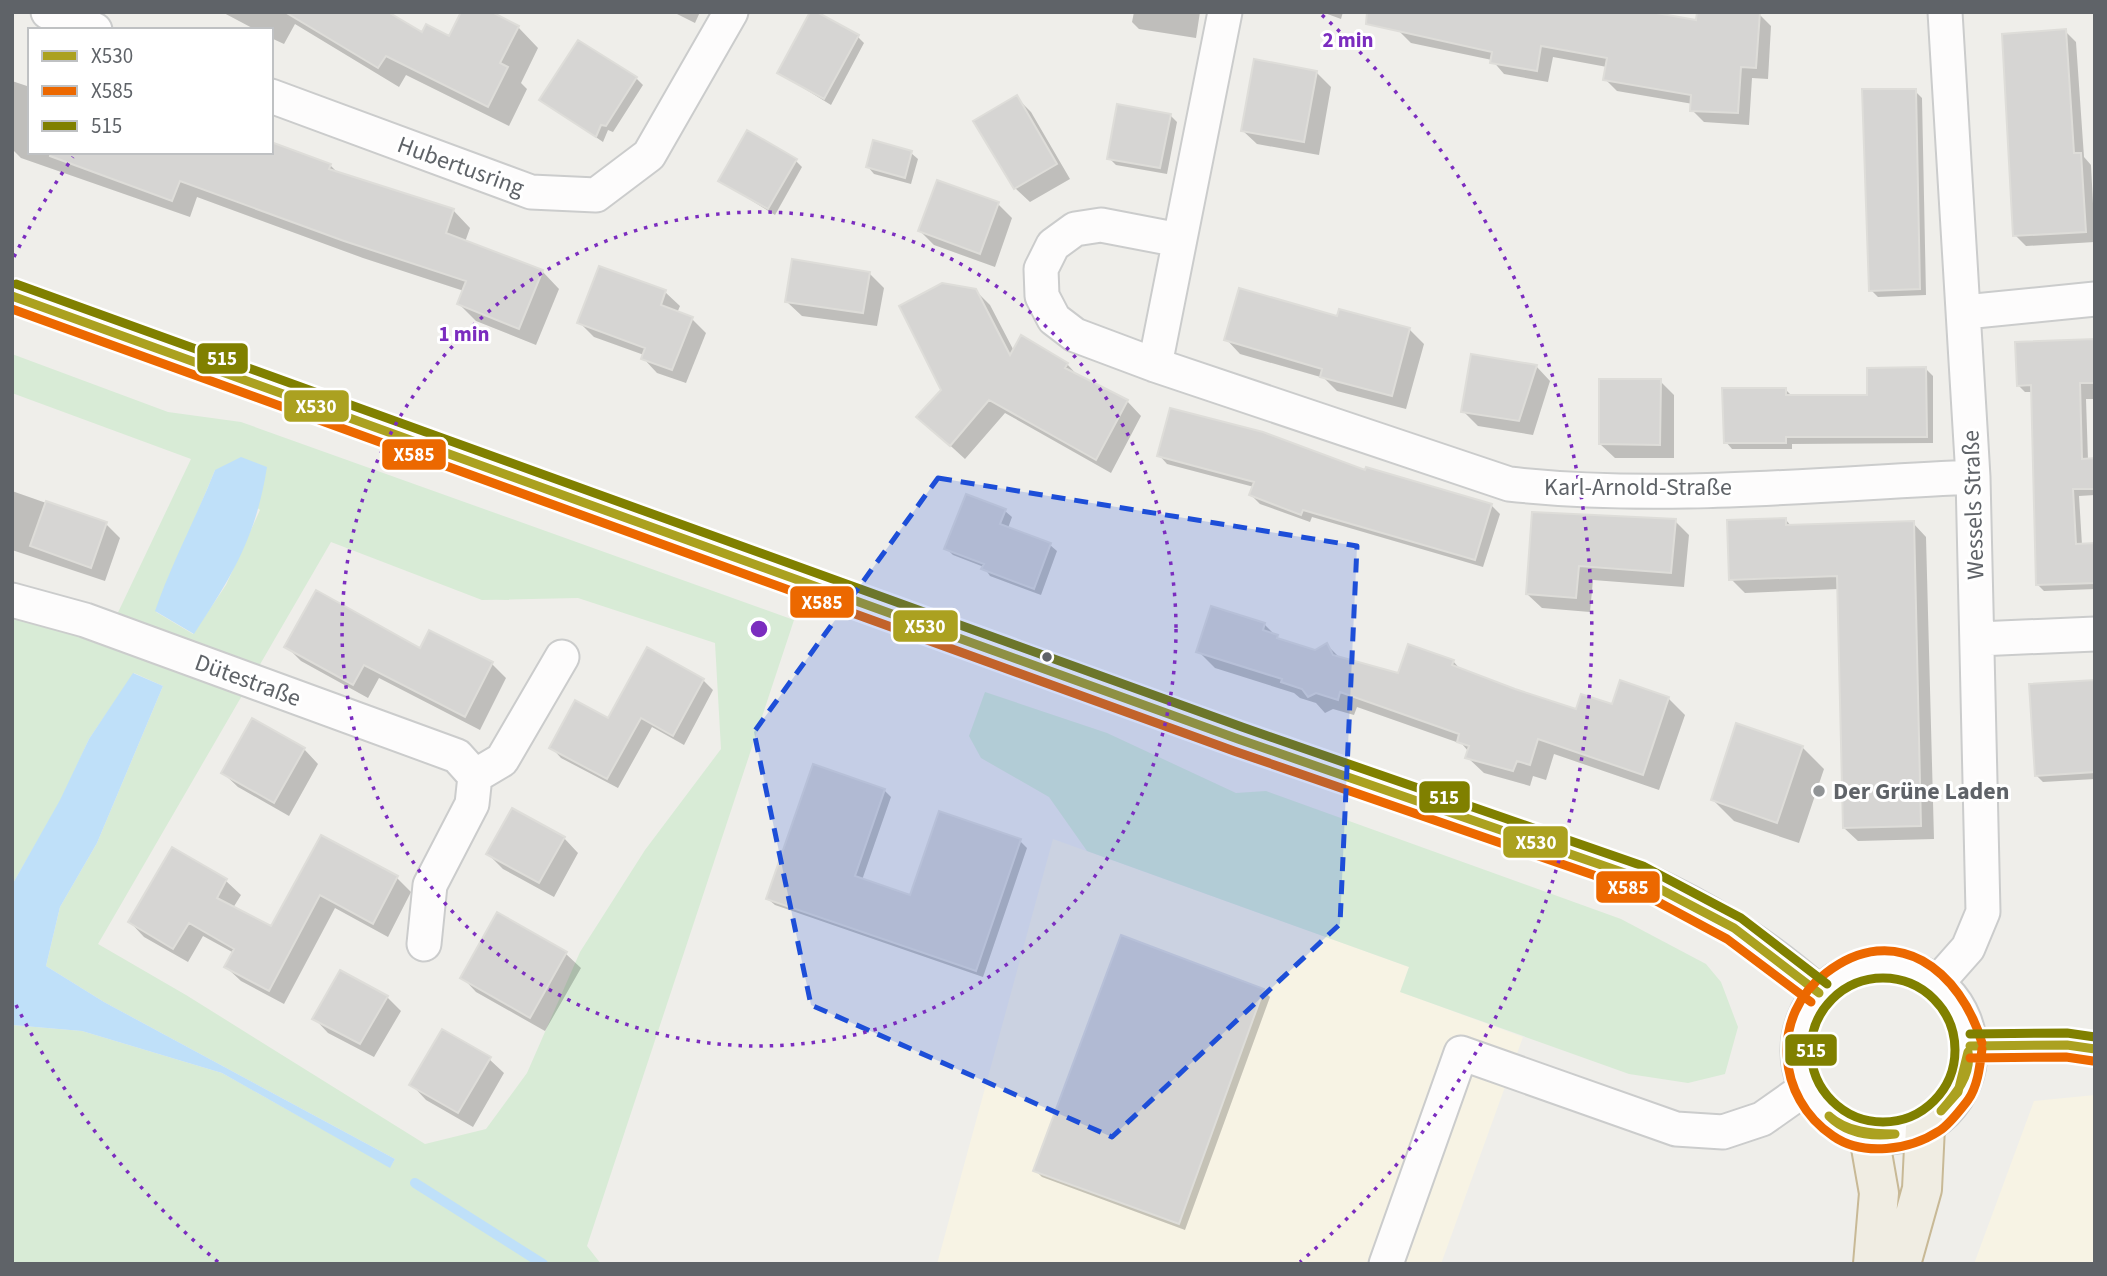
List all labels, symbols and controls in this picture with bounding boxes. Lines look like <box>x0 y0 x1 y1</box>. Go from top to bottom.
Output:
text: 2 min <box>1322 25 1374 55</box>
legend <box>28 28 273 154</box>
text: X530 <box>91 41 133 71</box>
text: X585 <box>91 76 133 106</box>
text: 515 <box>91 111 122 141</box>
street label: Hubertusring <box>392 127 529 206</box>
text: 1 min <box>438 319 490 349</box>
line badge: 515 <box>196 342 249 375</box>
text: 515 <box>207 346 237 373</box>
line badge: X530 <box>283 389 350 423</box>
text: X530 <box>296 394 336 421</box>
street label: Wessels Straße <box>1953 430 1994 580</box>
line badge: X585 <box>381 438 447 471</box>
text: X585 <box>394 442 434 469</box>
street label: Karl-Arnold-Straße <box>1544 470 1732 505</box>
line badge: X585 <box>789 585 855 619</box>
text: X585 <box>802 590 842 617</box>
line badge: X530 <box>892 609 959 643</box>
text: X530 <box>905 614 945 641</box>
centre of rings <box>747 617 771 641</box>
street label: Dütestraße <box>190 645 306 716</box>
unlabelled marker <box>1040 650 1054 664</box>
place label: Der Grüne Laden <box>1833 774 2009 809</box>
line badge: 515 <box>1418 780 1471 814</box>
marker: Der Grüne Laden <box>1811 783 1827 799</box>
text: 515 <box>1429 785 1459 812</box>
line badge: X530 <box>1502 825 1569 859</box>
text: X530 <box>1516 830 1556 857</box>
line badge: X585 <box>1595 870 1661 904</box>
text: X585 <box>1608 875 1648 902</box>
line badge: 515 <box>1784 1033 1838 1067</box>
text: 515 <box>1796 1038 1826 1065</box>

